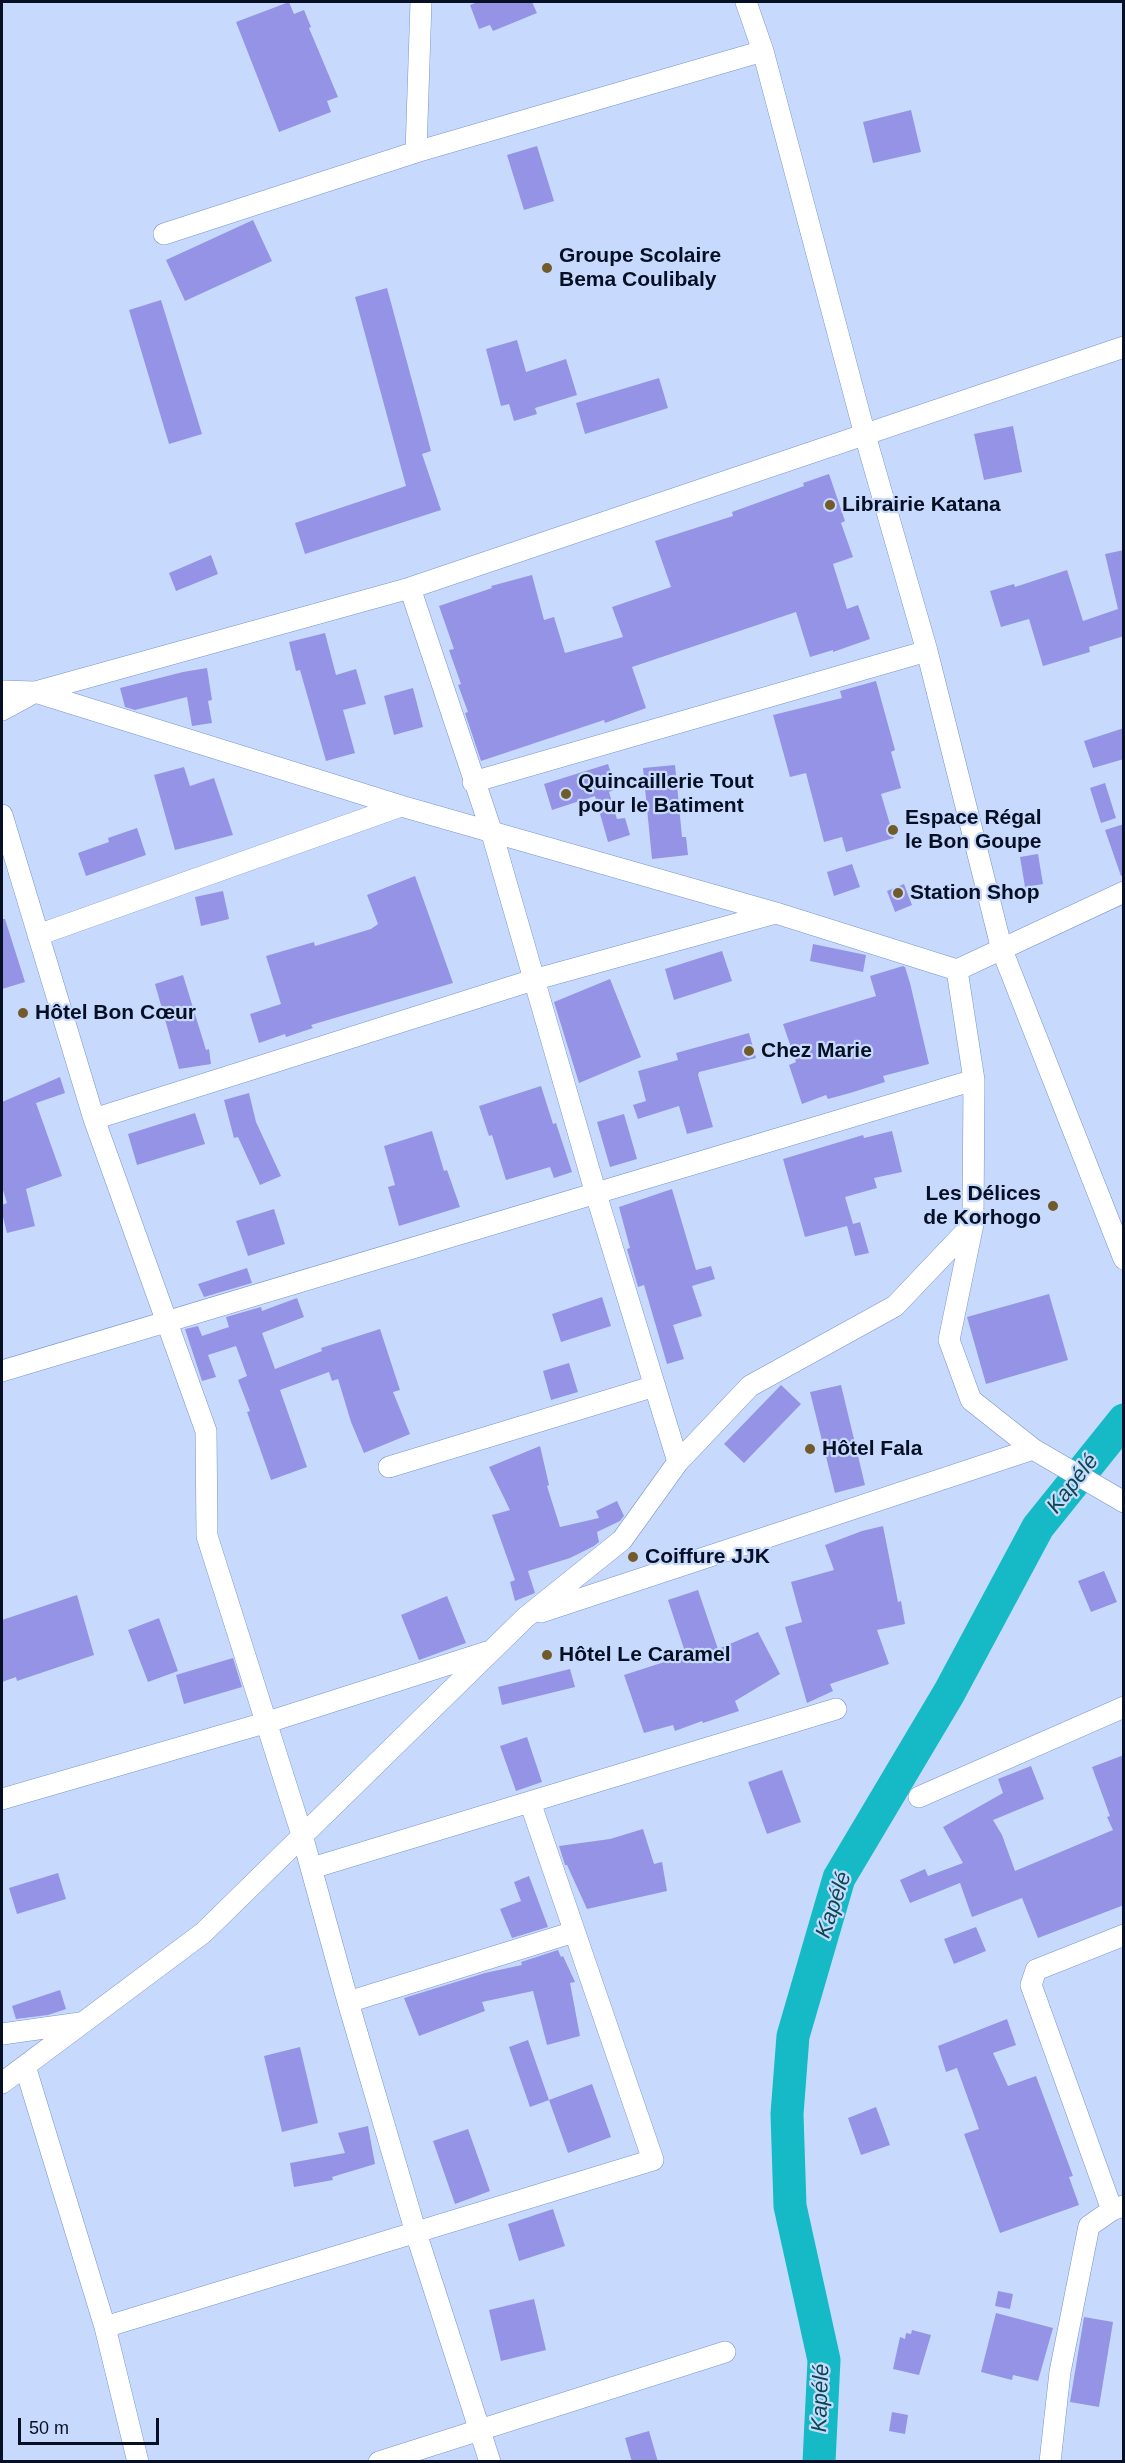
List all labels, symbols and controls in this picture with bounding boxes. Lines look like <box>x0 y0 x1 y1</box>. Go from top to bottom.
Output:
place label: Groupe Scolaire Bema Coulibaly <box>559 243 721 293</box>
marker: Groupe Scolaire Bema Coulibaly <box>540 261 554 275</box>
place label: Librairie Katana <box>842 492 1001 518</box>
marker: Librairie Katana <box>823 498 837 512</box>
place label: Quincaillerie Tout pour le Batiment <box>578 769 754 819</box>
marker: Quincaillerie Tout pour le Batiment <box>559 787 573 801</box>
place label: Espace Régal le Bon Goupe <box>905 805 1042 855</box>
marker: Espace Régal le Bon Goupe <box>886 823 900 837</box>
place label: Station Shop <box>910 880 1039 906</box>
marker: Station Shop <box>891 886 905 900</box>
place label: Hôtel Bon Cœur <box>35 1000 196 1026</box>
marker: Hôtel Bon Cœur <box>16 1006 30 1020</box>
place label: Chez Marie <box>761 1038 872 1064</box>
marker: Chez Marie <box>742 1044 756 1058</box>
place label: Les Délices de Korhogo <box>923 1181 1041 1231</box>
marker: Les Délices de Korhogo <box>1046 1199 1060 1213</box>
place label: Hôtel Fala <box>822 1436 922 1462</box>
marker: Hôtel Fala <box>803 1442 817 1456</box>
water label: Kapélé <box>1042 1449 1104 1519</box>
place label: Coiffure JJK <box>645 1544 770 1570</box>
marker: Coiffure JJK <box>626 1550 640 1564</box>
place label: Hôtel Le Caramel <box>559 1642 731 1668</box>
marker: Hôtel Le Caramel <box>540 1648 554 1662</box>
water label: Kapélé <box>810 1868 858 1942</box>
water label: Kapélé <box>807 2363 835 2433</box>
scale bar <box>21 2406 162 2444</box>
text: 50 m <box>29 2418 69 2438</box>

